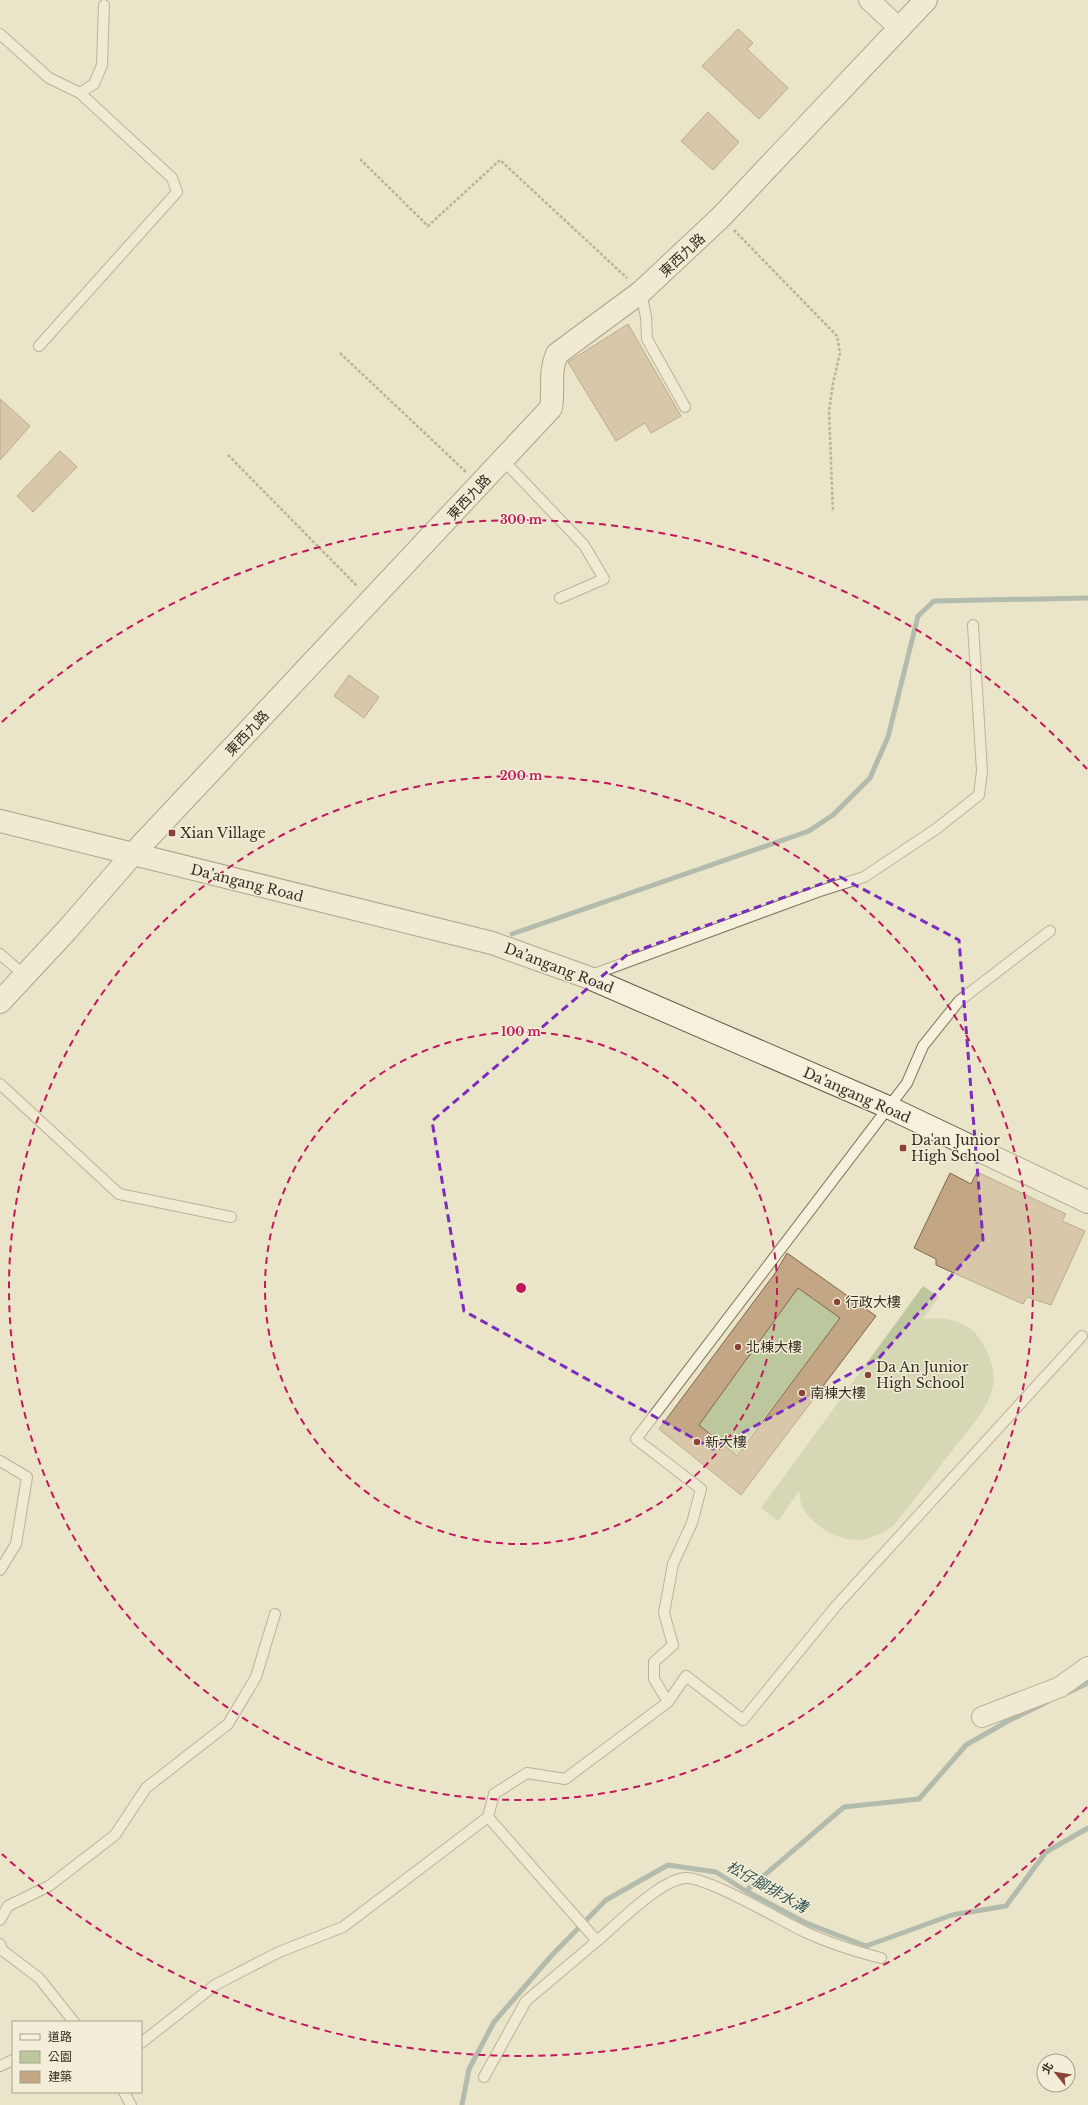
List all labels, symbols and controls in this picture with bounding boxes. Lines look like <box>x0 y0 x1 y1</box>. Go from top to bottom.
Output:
street label: 東西九路 <box>655 229 709 281</box>
street label: 東西九路 <box>443 470 495 524</box>
text: 300 m <box>500 512 543 527</box>
street label: 東西九路 <box>221 706 273 760</box>
text: 200 m <box>500 768 543 783</box>
place label: Xian Village <box>180 824 266 842</box>
marker: Xian Village <box>167 828 177 838</box>
street label: Da’angang Road <box>189 860 306 906</box>
street label: Da’angang Road <box>502 939 617 997</box>
text: 100 m <box>501 1024 542 1039</box>
street label: Da’angang Road <box>800 1063 914 1127</box>
place label: Da'an Junior High School <box>911 1131 1000 1165</box>
marker: Da'an Junior High School <box>898 1143 908 1153</box>
centre of rings <box>514 1281 528 1295</box>
place label: 行政大樓 <box>845 1293 901 1311</box>
marker: 行政大樓 <box>832 1297 842 1307</box>
place label: 北棟大樓 <box>746 1338 802 1356</box>
marker: 北棟大樓 <box>733 1342 743 1352</box>
place label: Da An Junior High School <box>876 1358 969 1392</box>
marker: Da An Junior High School <box>863 1370 873 1380</box>
place label: 南棟大樓 <box>810 1384 866 1402</box>
marker: 南棟大樓 <box>797 1388 807 1398</box>
place label: 新大樓 <box>705 1433 747 1451</box>
marker: 新大樓 <box>692 1437 702 1447</box>
water label: 松仔腳排水溝 <box>723 1856 813 1918</box>
legend <box>12 2021 142 2093</box>
text: 道路 <box>48 2029 72 2044</box>
text: 公園 <box>48 2049 72 2064</box>
north arrow <box>1036 2053 1076 2093</box>
text: 北 <box>1039 2060 1056 2076</box>
text: 建築 <box>48 2069 72 2084</box>

